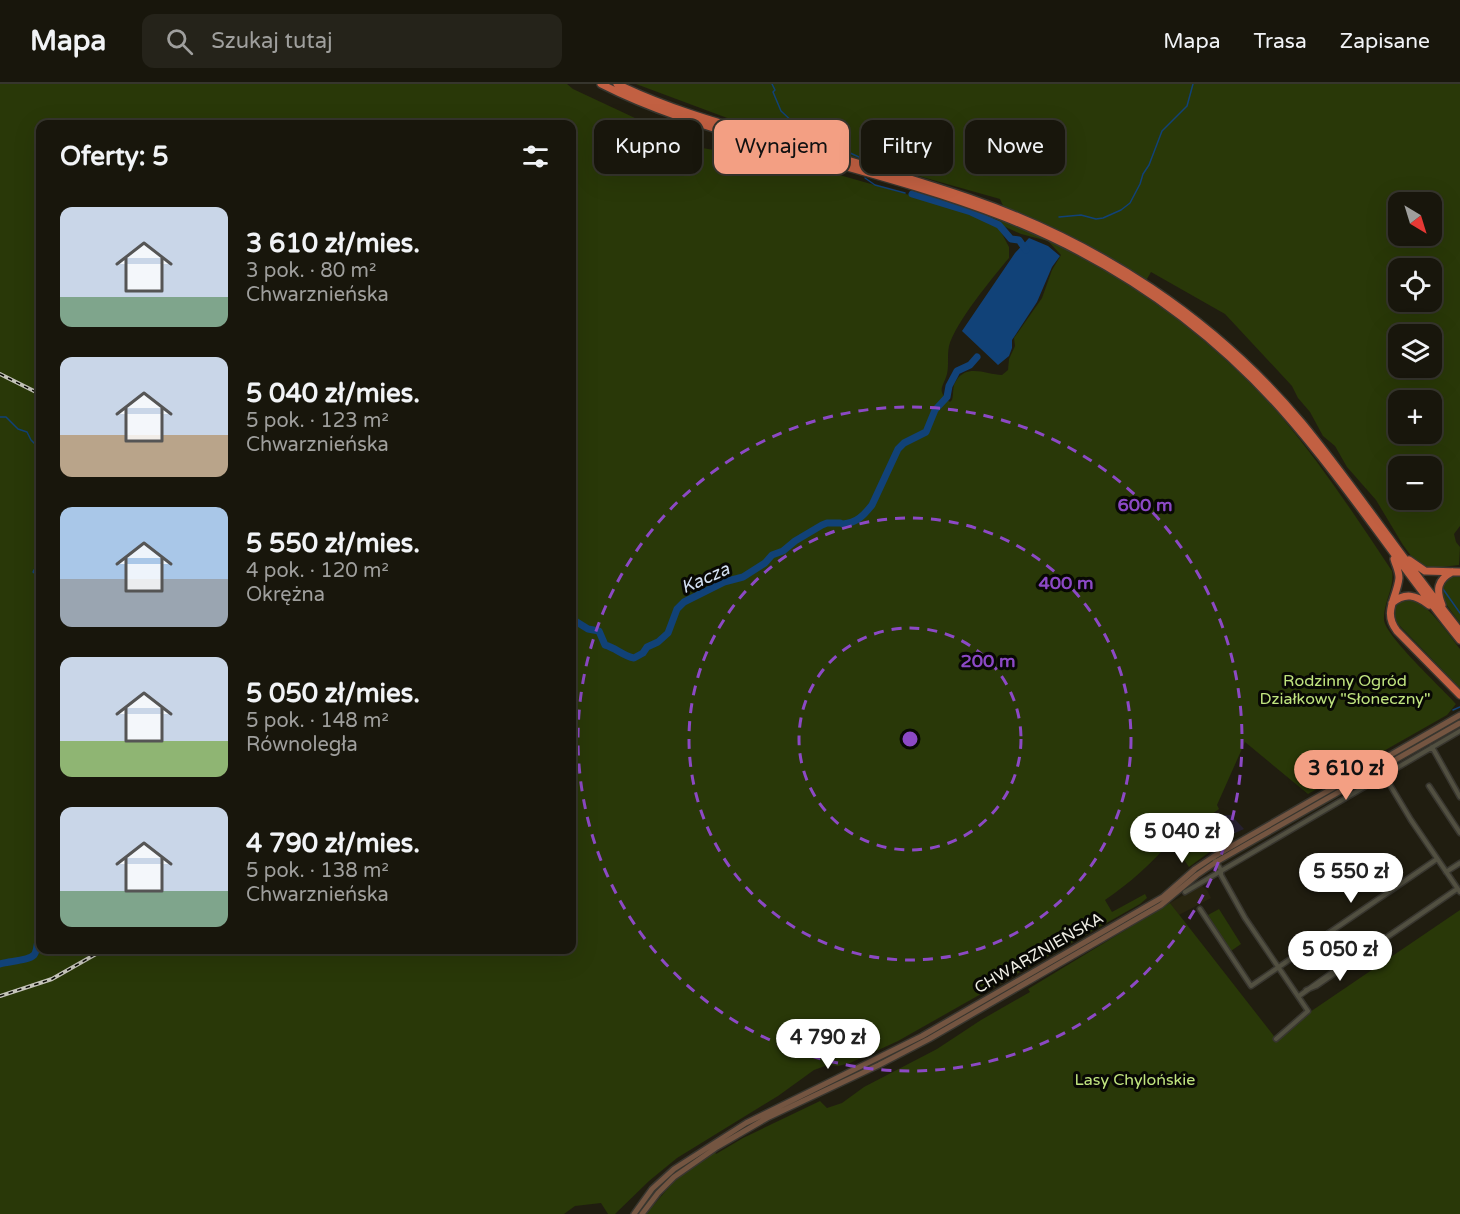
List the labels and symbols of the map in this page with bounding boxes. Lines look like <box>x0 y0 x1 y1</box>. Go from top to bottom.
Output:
north arrow <box>1388 192 1442 246</box>
text: 600 m <box>1117 494 1173 516</box>
water label: Kacza <box>677 557 734 598</box>
text: 400 m <box>1038 572 1094 594</box>
text: 200 m <box>960 650 1016 672</box>
park label: Rodzinny Ogród Działkowy "Słoneczny" <box>1259 671 1431 709</box>
centre of rings <box>900 729 920 749</box>
pin: 3 610 zł <box>1284 750 1408 801</box>
pin: 5 040 zł <box>1120 813 1244 864</box>
pin: 5 550 zł <box>1289 853 1413 904</box>
street label: CHWARZNIEŃSKA <box>971 908 1107 998</box>
pin: 5 050 zł <box>1278 931 1402 982</box>
pin: 4 790 zł <box>766 1019 890 1070</box>
park label: Lasy Chylońskie <box>1075 1070 1195 1090</box>

